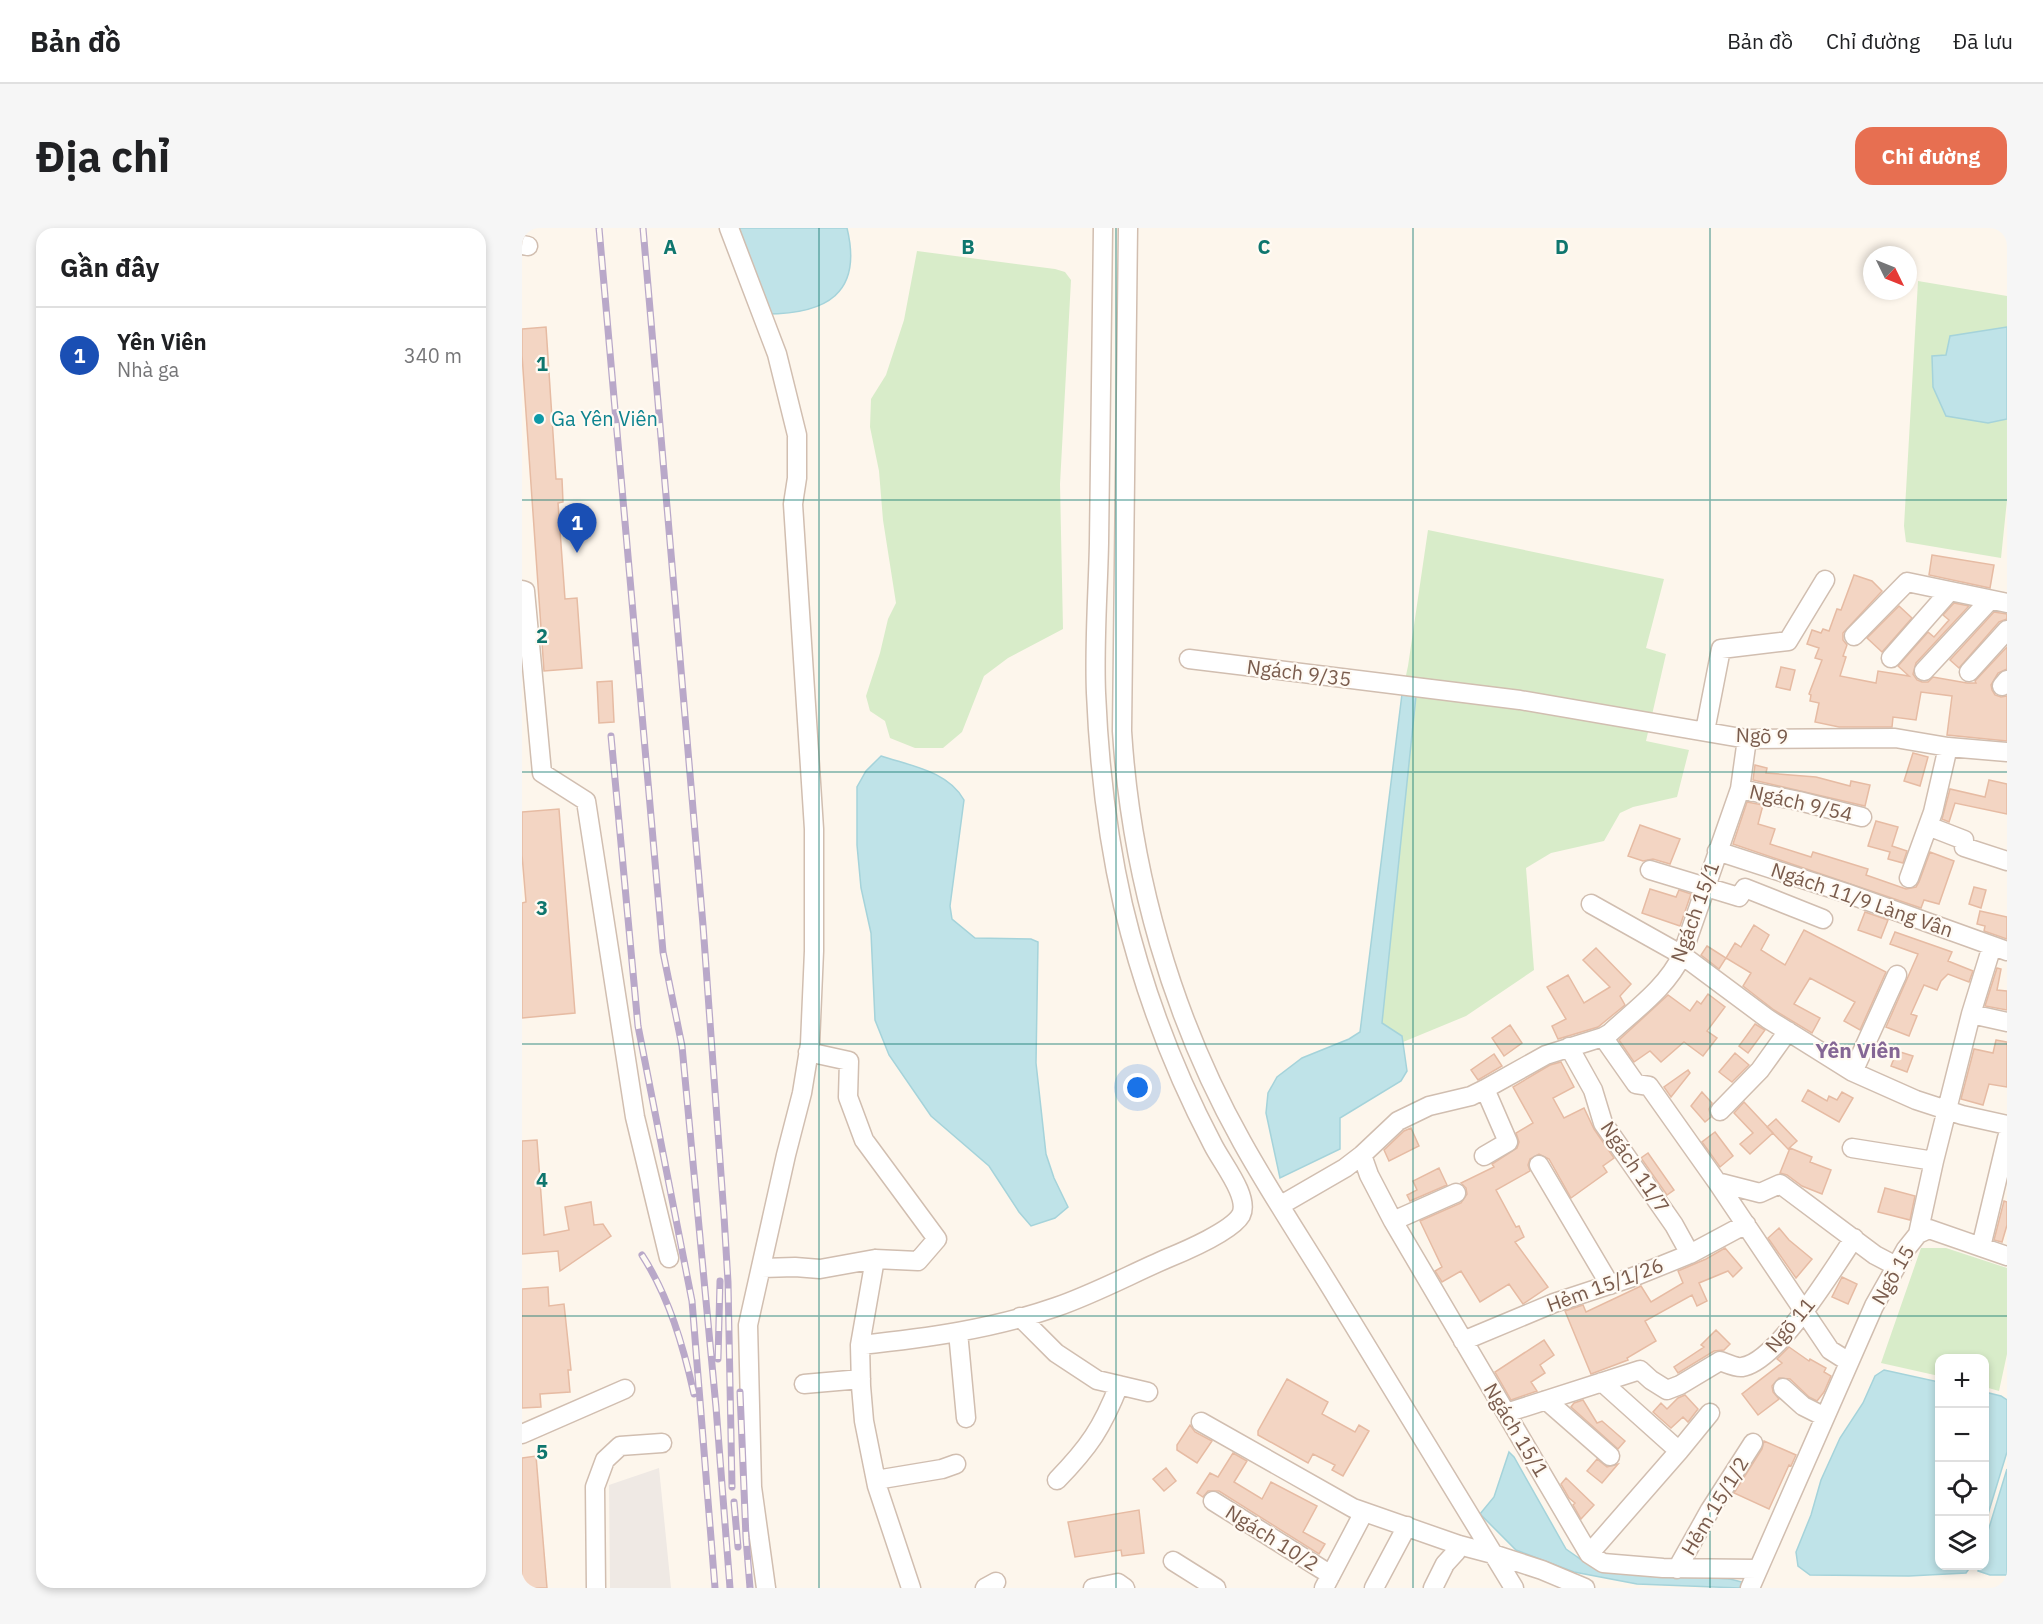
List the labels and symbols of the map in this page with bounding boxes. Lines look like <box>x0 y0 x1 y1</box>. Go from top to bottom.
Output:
text: A <box>663 233 677 260</box>
text: B <box>961 233 975 260</box>
text: C <box>1257 233 1271 260</box>
text: D <box>1555 233 1569 260</box>
north arrow <box>1863 246 1917 300</box>
text: 1 <box>536 350 548 377</box>
place label: Ga Yên Viên <box>551 405 658 432</box>
marker: Ga Yên Viên <box>532 412 546 426</box>
pin: 1 <box>558 504 596 553</box>
text: 2 <box>536 622 548 649</box>
street label: Ngách 9/35 <box>1245 653 1353 692</box>
street label: Ngõ 9 <box>1735 721 1789 750</box>
street label: Ngách 9/54 <box>1747 778 1855 827</box>
street label: Ngách 11/9 Làng Vân <box>1768 856 1957 943</box>
street label: Ngách 15/1 <box>1664 858 1725 966</box>
text: 3 <box>536 894 548 921</box>
district label: Yên Viên <box>1815 1036 1901 1064</box>
your location <box>1123 1073 1152 1102</box>
street label: Ngách 11/7 <box>1595 1116 1676 1218</box>
text: 4 <box>536 1166 548 1193</box>
street label: Ngõ 15 <box>1865 1240 1920 1309</box>
street label: Hẻm 15/1/26 <box>1543 1251 1667 1318</box>
street label: Ngõ 11 <box>1759 1291 1821 1358</box>
street label: Ngách 15/1 <box>1478 1378 1555 1482</box>
text: 5 <box>536 1438 548 1465</box>
street label: Hẻm 15/1/2 <box>1675 1451 1755 1560</box>
street label: Ngách 10/2 <box>1221 1498 1324 1577</box>

